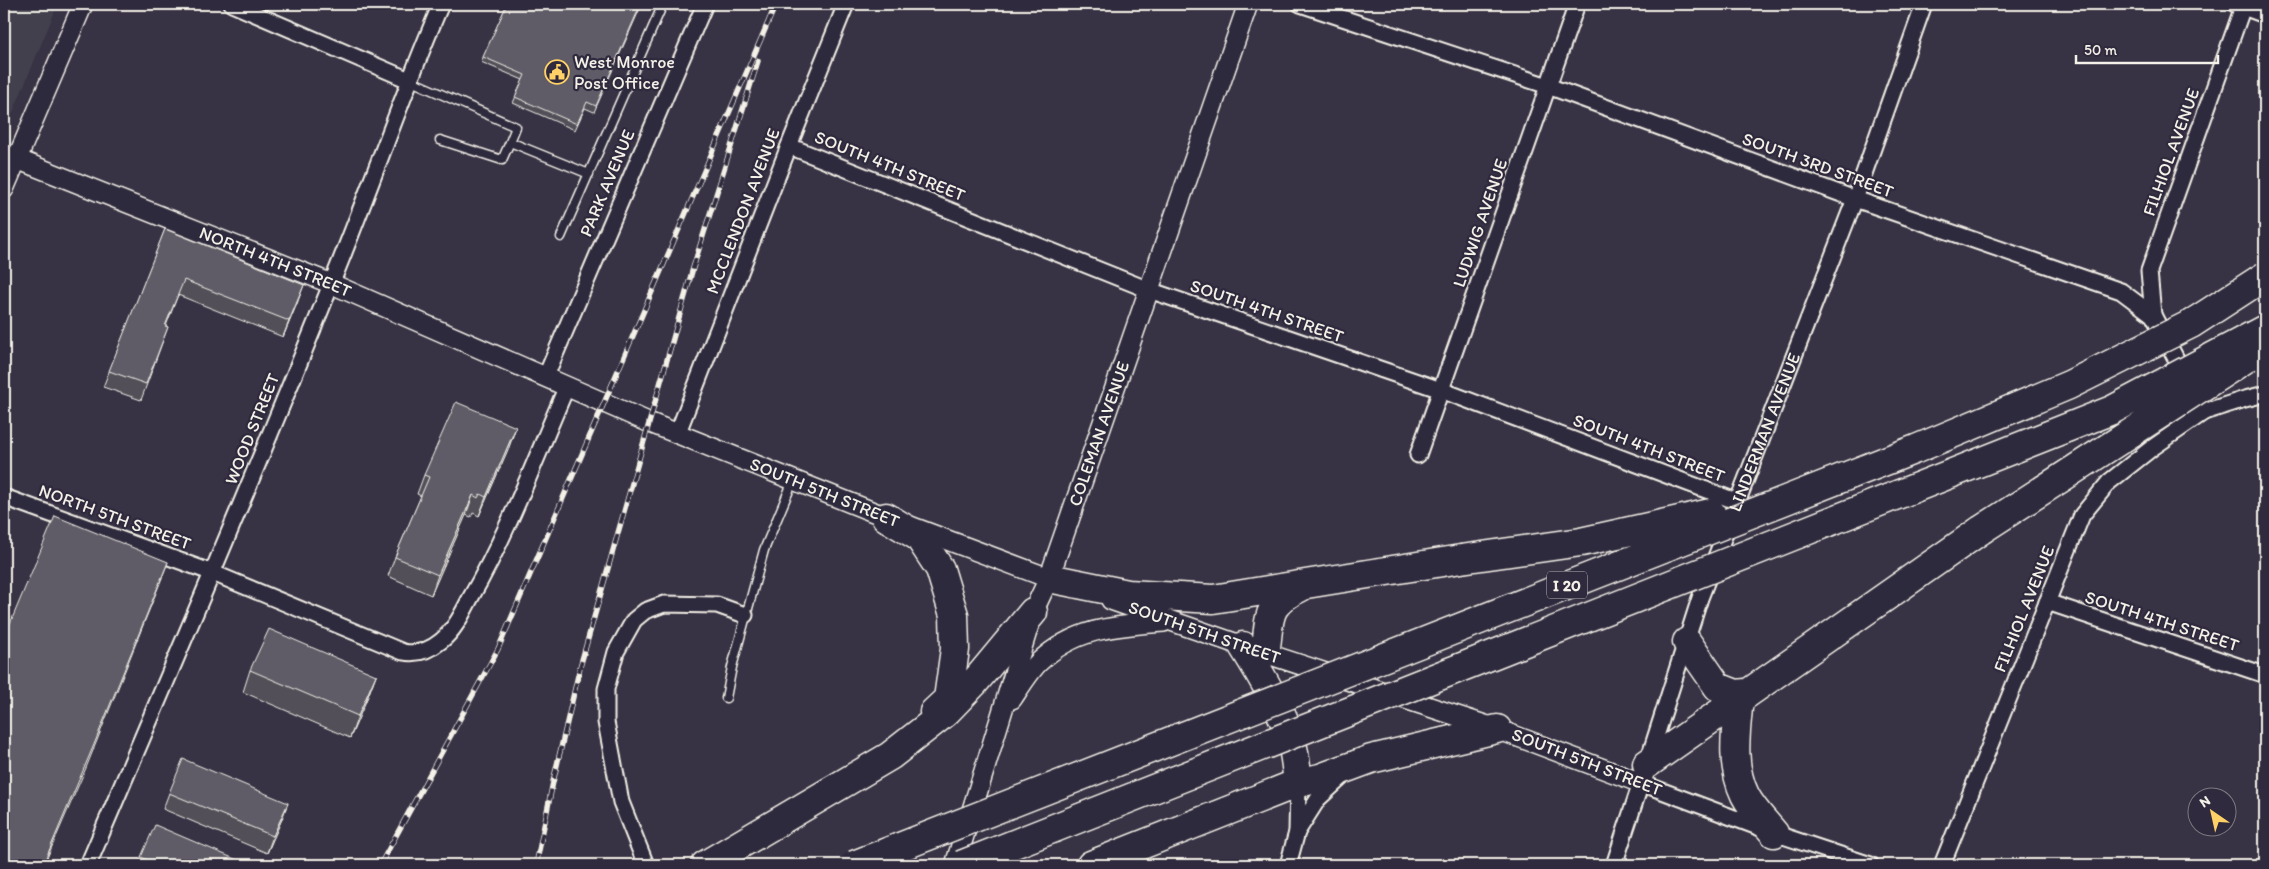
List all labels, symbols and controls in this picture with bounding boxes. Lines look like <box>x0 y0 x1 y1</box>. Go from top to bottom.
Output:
scale bar <box>2076 32 2219 64</box>
text: 50 m <box>2084 41 2117 59</box>
place label: West Monroe Post Office <box>574 51 675 94</box>
public building icon: West Monroe Post Office <box>544 59 570 85</box>
street label: FILHIOL AVENUE <box>2138 85 2204 219</box>
street label: MCCLENDON AVENUE <box>701 125 785 297</box>
street label: PARK AVENUE <box>575 126 639 240</box>
street label: SOUTH 4TH STREET <box>811 126 969 206</box>
street label: SOUTH 3RD STREET <box>1739 127 1897 203</box>
street label: LUDWIG AVENUE <box>1448 156 1512 290</box>
street label: NORTH 4TH STREET <box>196 222 355 302</box>
street label: SOUTH 4TH STREET <box>1187 274 1347 348</box>
street label: LINDERMAN AVENUE <box>1724 349 1805 515</box>
street label: COLEMAN AVENUE <box>1064 358 1134 509</box>
street label: WOOD STREET <box>220 370 284 488</box>
street label: SOUTH 4TH STREET <box>1570 409 1728 487</box>
street label: SOUTH 5TH STREET <box>747 453 903 532</box>
street label: NORTH 5TH STREET <box>36 479 194 555</box>
street label: FILHIOL AVENUE <box>1989 542 2059 675</box>
road number: I 20 <box>1547 572 1587 598</box>
street label: SOUTH 4TH STREET <box>2082 586 2242 656</box>
street label: SOUTH 5TH STREET <box>1126 596 1283 669</box>
street label: SOUTH 5TH STREET <box>1509 723 1665 801</box>
north arrow <box>2186 786 2236 836</box>
text: N <box>2196 792 2214 811</box>

